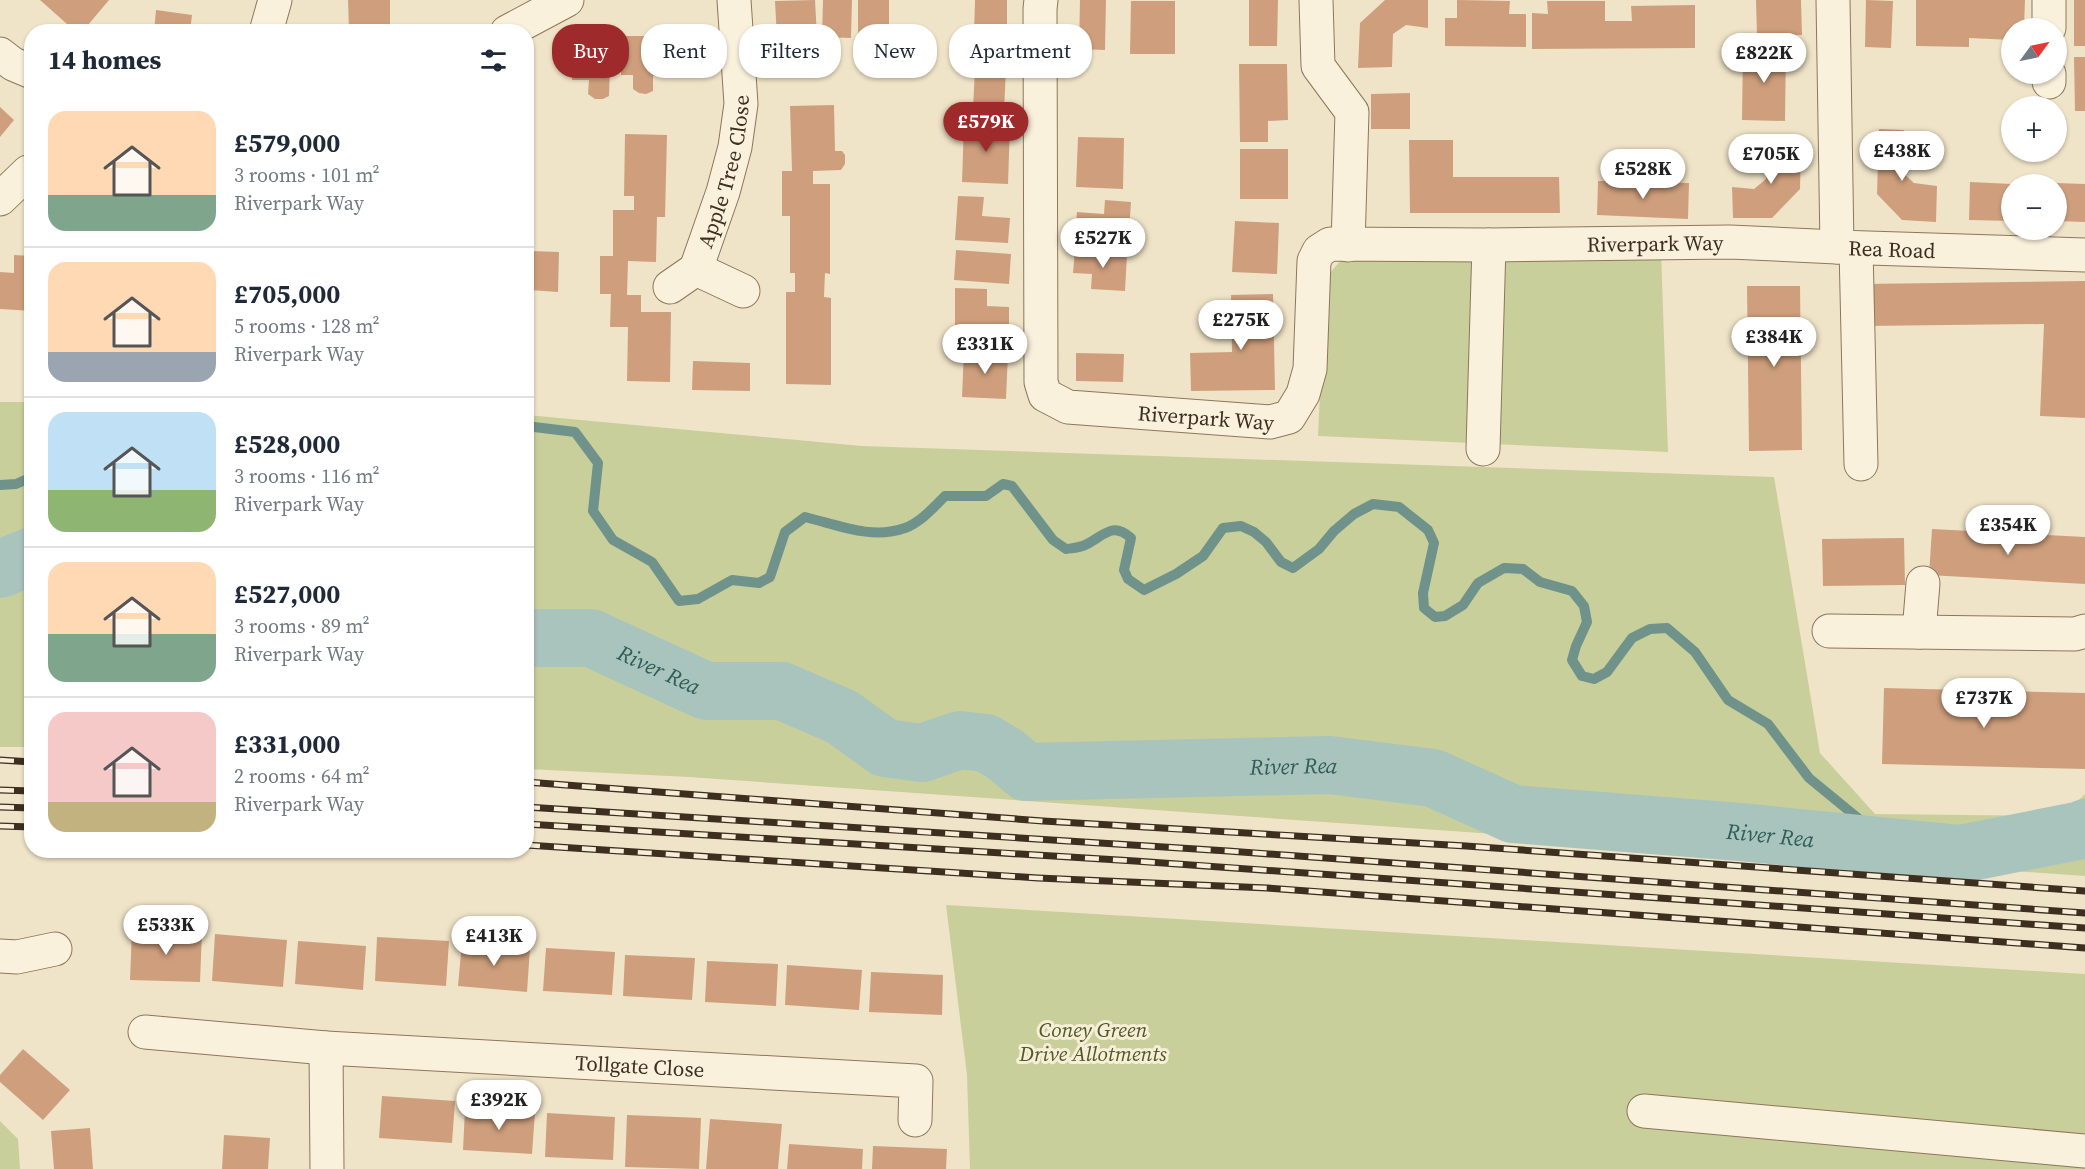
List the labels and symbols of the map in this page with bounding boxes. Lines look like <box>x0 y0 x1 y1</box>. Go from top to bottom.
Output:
north arrow <box>2001 18 2067 84</box>
pin: £822K <box>1722 33 1806 84</box>
street label: Apple Tree Close <box>690 94 756 252</box>
pin: £579K <box>944 102 1028 153</box>
pin: £438K <box>1860 131 1944 182</box>
pin: £705K <box>1729 134 1813 185</box>
pin: £528K <box>1601 149 1685 200</box>
pin: £527K <box>1061 218 1145 269</box>
street label: Riverpark Way <box>1586 228 1724 258</box>
street label: Rea Road <box>1848 233 1936 265</box>
pin: £275K <box>1199 300 1283 351</box>
pin: £384K <box>1732 317 1816 368</box>
pin: £331K <box>943 324 1027 375</box>
street label: Riverpark Way <box>1137 398 1275 437</box>
pin: £354K <box>1966 505 2050 556</box>
water label: River Rea <box>612 637 706 702</box>
pin: £737K <box>1942 678 2026 729</box>
water label: River Rea <box>1248 750 1340 782</box>
water label: River Rea <box>1724 816 1816 854</box>
pin: £533K <box>124 905 208 956</box>
pin: £413K <box>452 916 536 967</box>
park label: Coney Green Drive Allotments <box>1018 1015 1167 1068</box>
street label: Tollgate Close <box>574 1047 705 1084</box>
pin: £392K <box>457 1080 541 1131</box>

